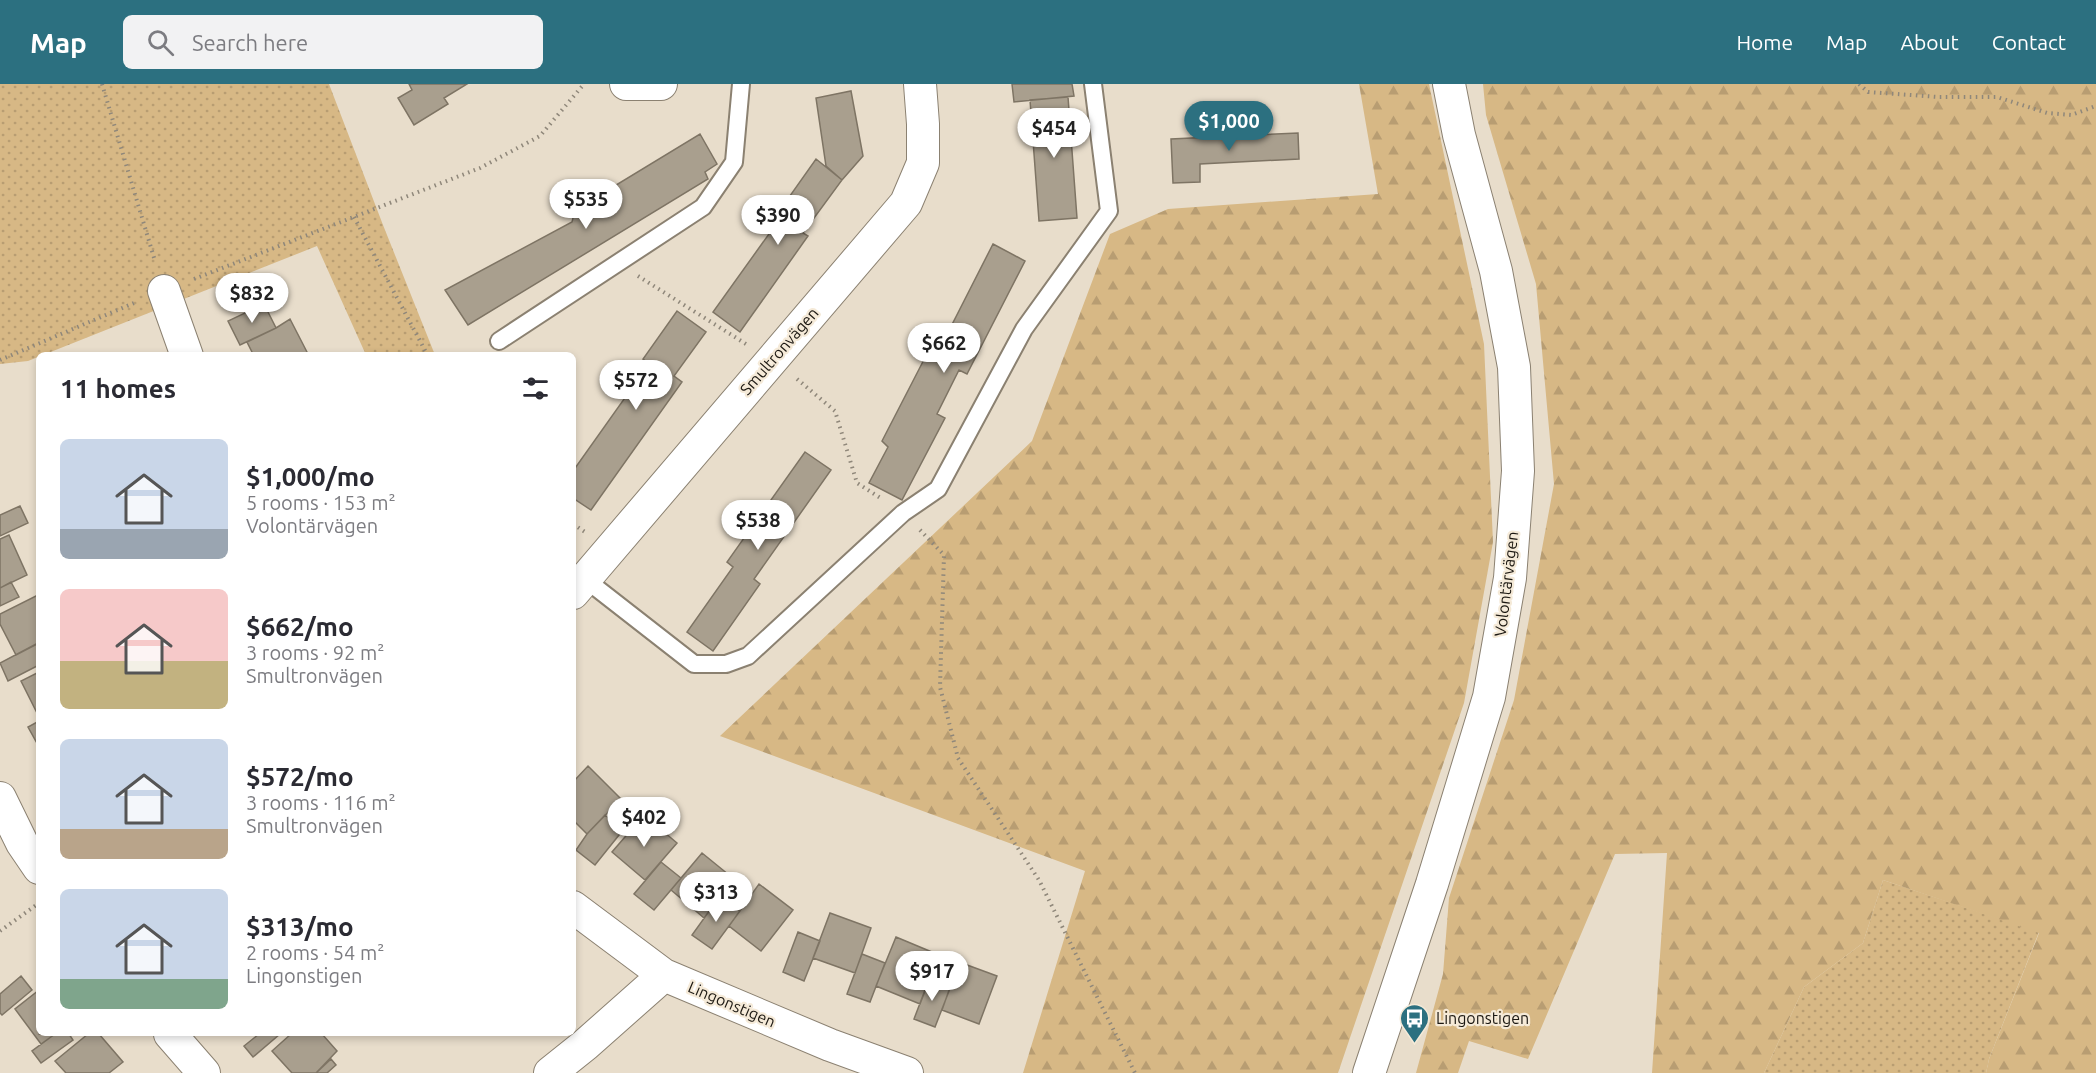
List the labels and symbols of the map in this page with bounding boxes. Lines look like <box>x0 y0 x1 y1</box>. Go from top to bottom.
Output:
pin: $1,000 <box>1180 101 1278 152</box>
pin: $454 <box>1018 108 1090 159</box>
pin: $535 <box>550 179 622 230</box>
pin: $390 <box>742 195 814 246</box>
pin: $832 <box>216 273 288 324</box>
street label: Smultronvägen <box>736 304 822 398</box>
pin: $662 <box>908 323 980 374</box>
pin: $572 <box>600 360 672 411</box>
pin: $538 <box>722 500 794 551</box>
street label: Volontärvägen <box>1491 530 1521 638</box>
pin: $402 <box>608 797 680 848</box>
pin: $313 <box>680 872 752 923</box>
pin: $917 <box>896 951 968 1002</box>
street label: Lingonstigen <box>686 978 778 1030</box>
bus stop icon: Lingonstigen <box>1399 1002 1431 1044</box>
place label: Lingonstigen <box>1436 1009 1529 1027</box>

